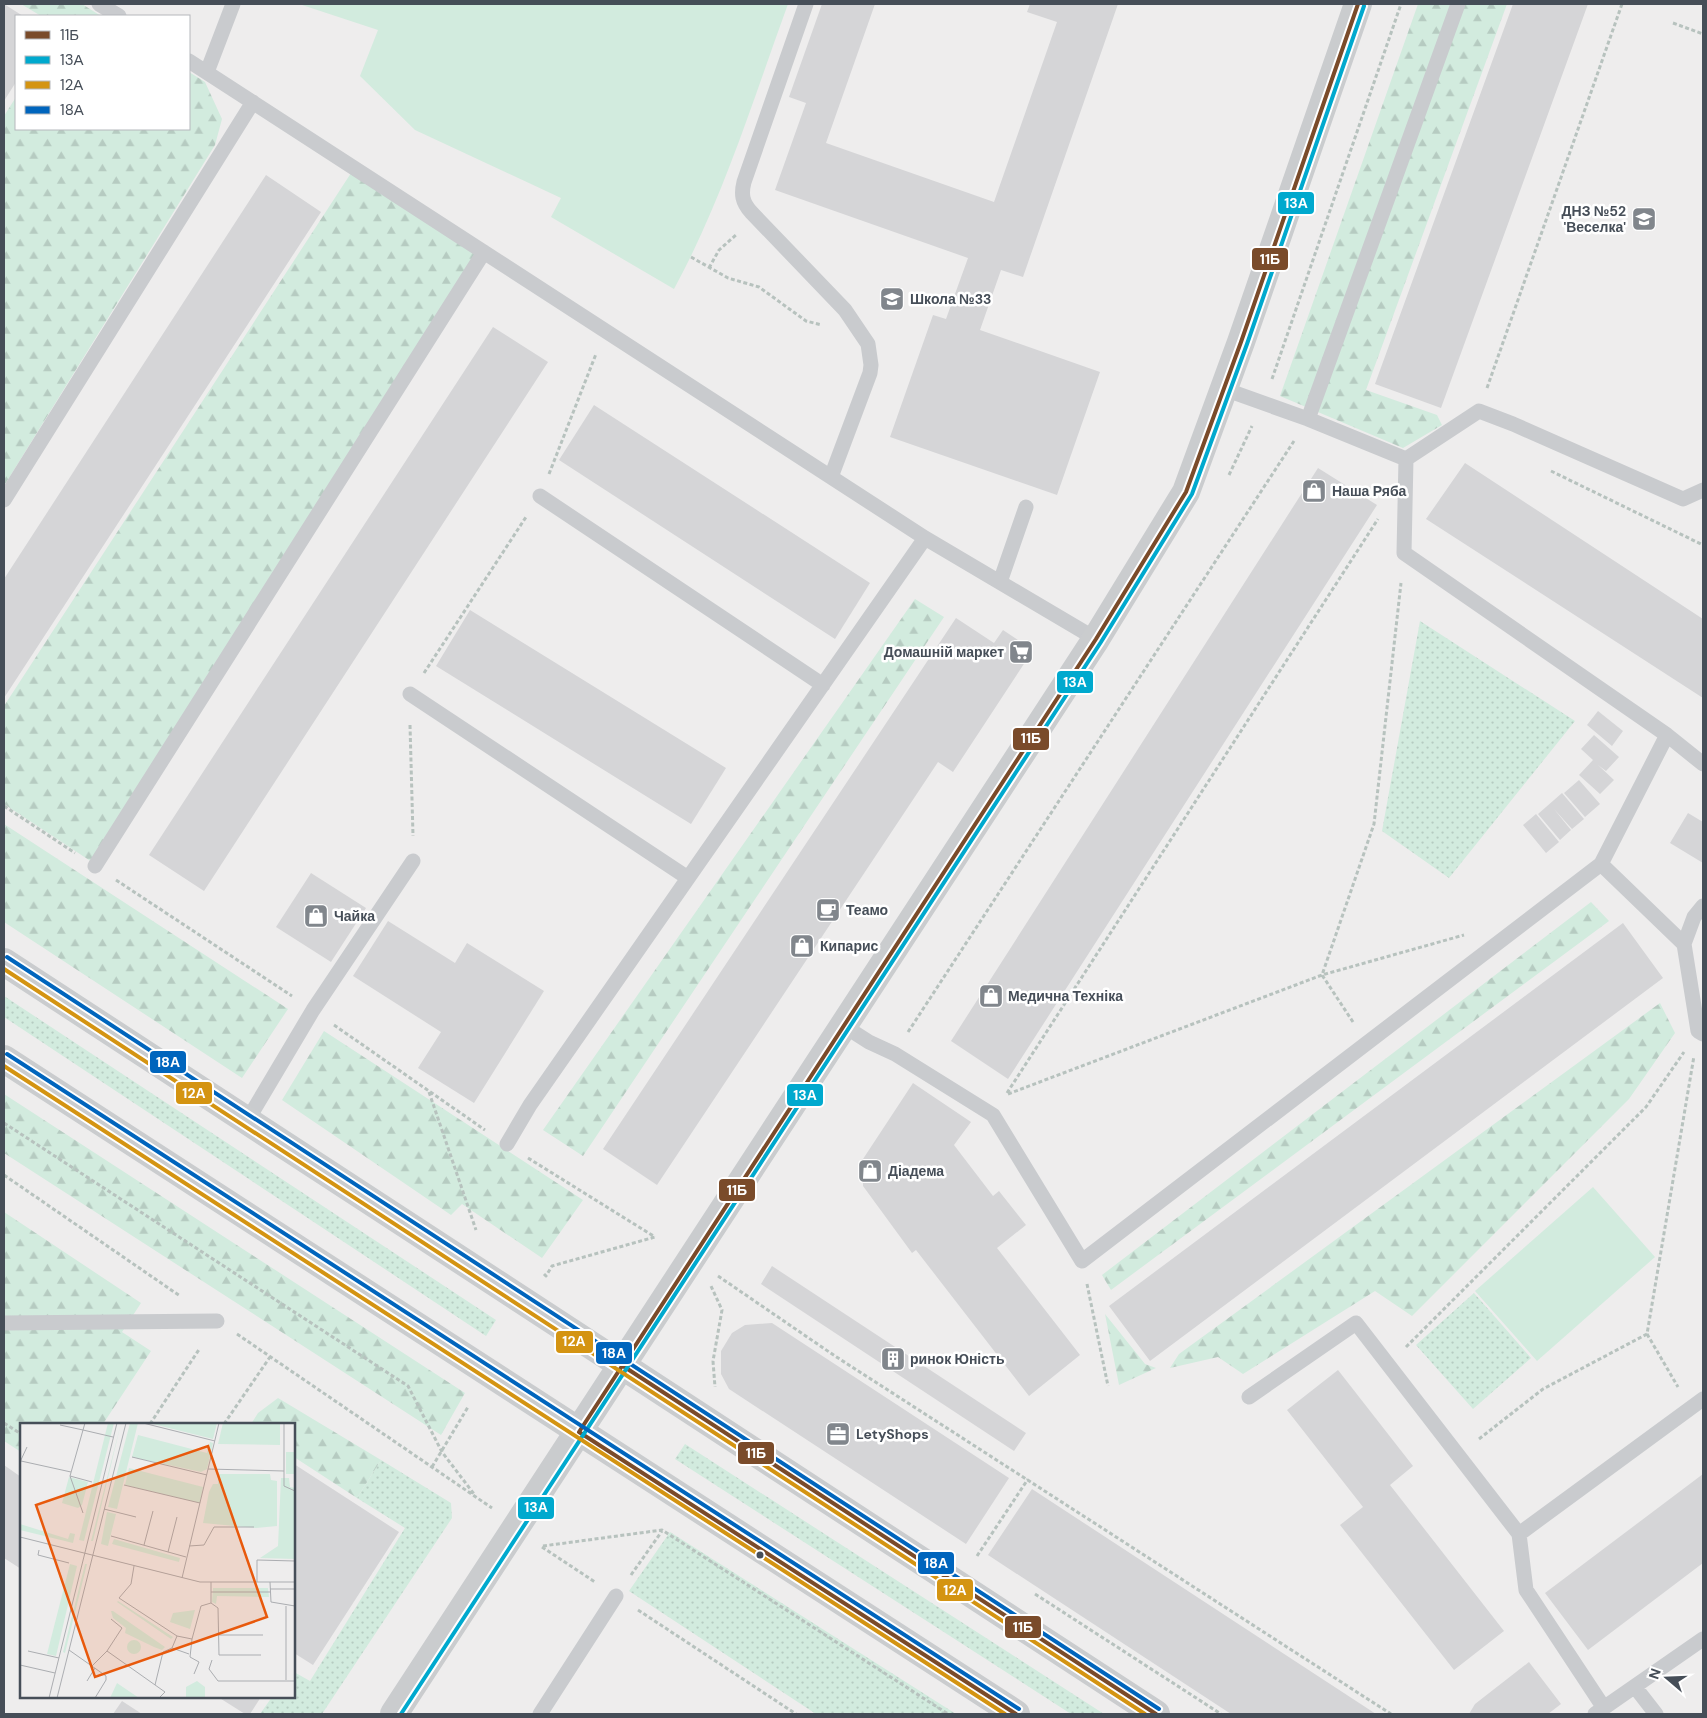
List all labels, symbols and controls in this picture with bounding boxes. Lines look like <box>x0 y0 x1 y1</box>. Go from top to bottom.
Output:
legend <box>15 15 190 130</box>
text: 11Б <box>60 25 79 45</box>
text: 13А <box>60 50 84 70</box>
text: 12А <box>60 75 83 95</box>
text: 18А <box>60 100 84 120</box>
line badge: 13А <box>1277 191 1315 215</box>
text: 13А <box>1284 194 1308 212</box>
place label: ДНЗ №52 'Веселка' <box>1562 202 1626 236</box>
school or university icon: ДНЗ №52 'Веселка' <box>1631 206 1657 232</box>
line badge: 11Б <box>1251 247 1289 271</box>
text: 11Б <box>1260 250 1280 268</box>
school or university icon: Школа №33 <box>879 286 905 312</box>
place label: Школа №33 <box>910 290 992 308</box>
shop icon: Наша Ряба <box>1301 478 1327 504</box>
place label: Наша Ряба <box>1332 482 1407 500</box>
supermarket icon: Домашній маркет <box>1008 639 1034 665</box>
place label: Домашній маркет <box>884 643 1004 661</box>
line badge: 13А <box>1056 670 1094 694</box>
text: 13А <box>1063 673 1087 691</box>
line badge: 11Б <box>1012 727 1050 751</box>
text: 11Б <box>1021 729 1041 747</box>
cafe icon: Теамо <box>815 897 841 923</box>
place label: Теамо <box>846 901 888 919</box>
shop icon: Чайка <box>303 903 329 929</box>
place label: Чайка <box>334 907 375 925</box>
shop icon: Кипарис <box>789 933 815 959</box>
place label: Кипарис <box>820 937 879 955</box>
shop icon: Медична Техніка <box>978 983 1004 1009</box>
place label: Медична Техніка <box>1008 987 1123 1005</box>
line badge: 18А <box>149 1050 187 1074</box>
text: 18А <box>156 1053 180 1071</box>
line badge: 12А <box>175 1081 213 1105</box>
line badge: 13А <box>786 1083 824 1107</box>
text: 12А <box>182 1084 206 1102</box>
text: 13А <box>793 1086 817 1104</box>
shop icon: Діадема <box>857 1158 883 1184</box>
place label: Діадема <box>888 1162 944 1180</box>
line badge: 11Б <box>718 1178 756 1202</box>
text: 11Б <box>727 1181 747 1199</box>
line badge: 12А <box>555 1330 594 1354</box>
text: 12А <box>562 1332 586 1350</box>
line badge: 18А <box>595 1341 633 1365</box>
text: 18А <box>602 1344 626 1362</box>
building icon: ринок Юність <box>880 1346 906 1372</box>
place label: ринок Юність <box>910 1350 1005 1368</box>
office icon: LetyShops <box>825 1421 851 1447</box>
inset map <box>20 1423 295 1698</box>
place label: LetyShops <box>856 1425 929 1443</box>
line badge: 11Б <box>737 1441 775 1465</box>
text: 11Б <box>746 1444 766 1462</box>
line badge: 13А <box>517 1496 555 1520</box>
text: 13А <box>524 1498 548 1516</box>
unlabelled marker <box>755 1550 765 1560</box>
line badge: 18А <box>917 1551 955 1575</box>
text: 18А <box>924 1554 948 1572</box>
line badge: 12А <box>936 1578 974 1602</box>
text: 12А <box>943 1581 967 1599</box>
line badge: 11Б <box>1004 1615 1042 1639</box>
text: 11Б <box>1013 1618 1033 1636</box>
north arrow <box>1642 1653 1692 1703</box>
text: N <box>1645 1666 1665 1682</box>

